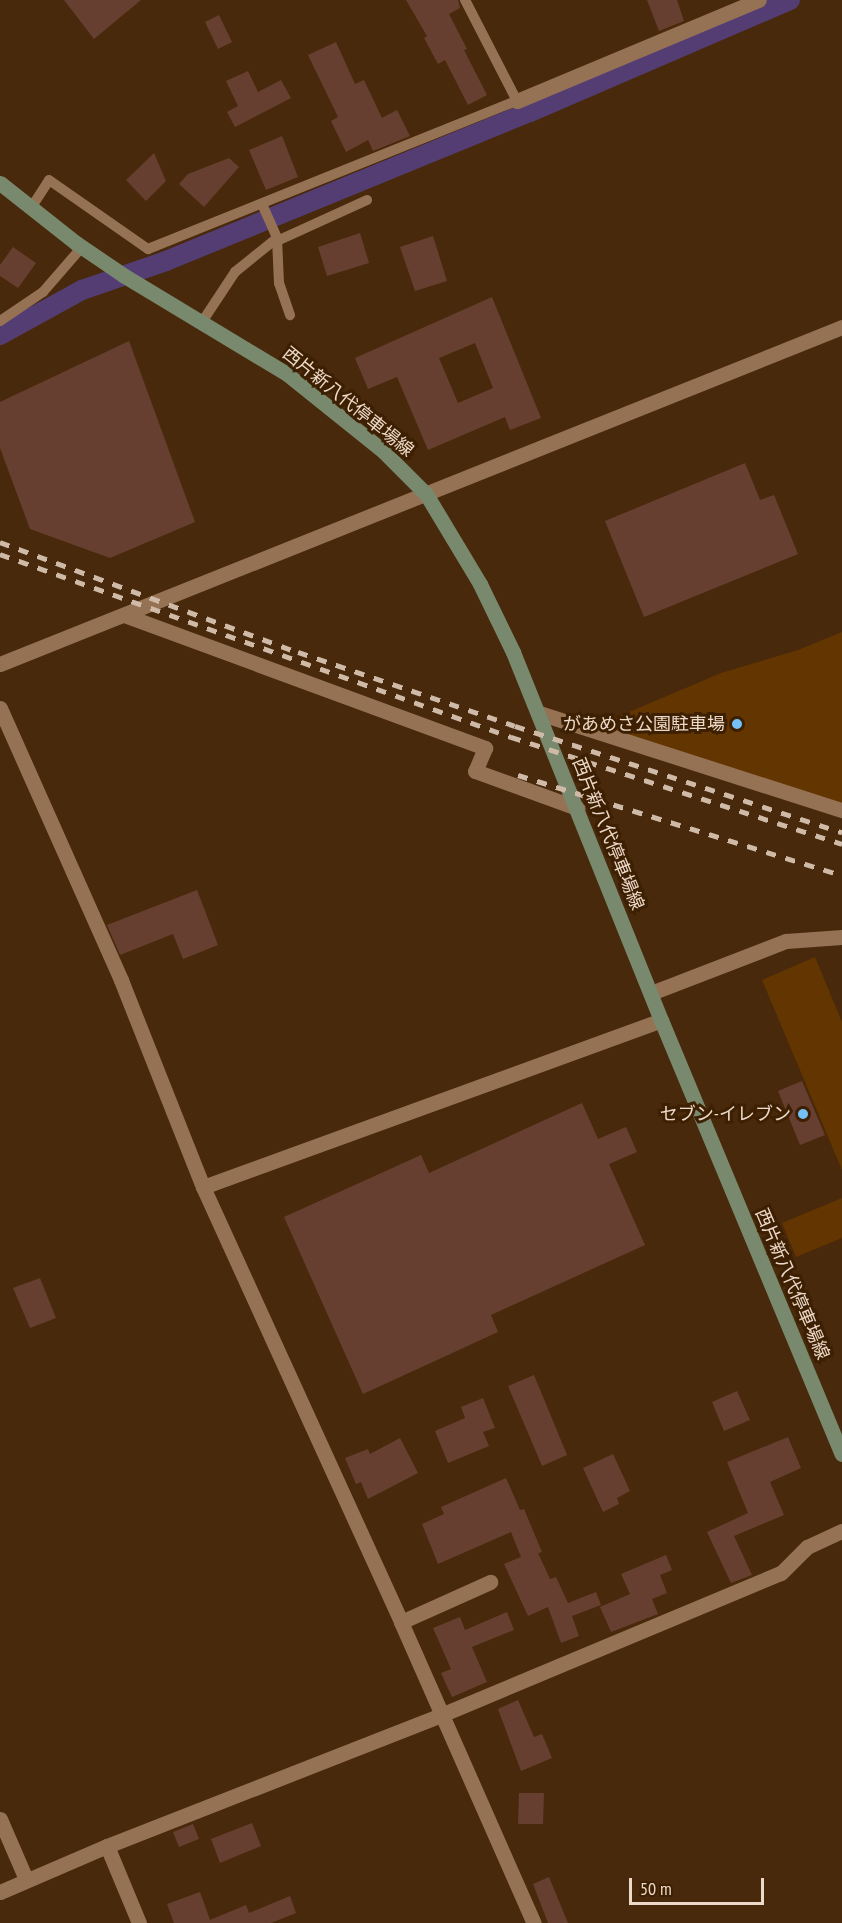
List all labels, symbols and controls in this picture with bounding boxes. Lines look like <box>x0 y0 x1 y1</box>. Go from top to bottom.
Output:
street label: 西片新八代停車場線 <box>278 343 418 461</box>
place label: があめさ公園駐車場 <box>563 713 725 735</box>
marker: があめさ公園駐車場 <box>730 717 744 731</box>
street label: 西片新八代停車場線 <box>568 755 648 913</box>
place label: セブン-イレブン <box>660 1103 791 1125</box>
marker: セブン-イレブン <box>796 1107 810 1121</box>
street label: 西片新八代停車場線 <box>750 1205 834 1363</box>
scale bar <box>632 1866 767 1904</box>
text: 50 m <box>640 1877 672 1900</box>

